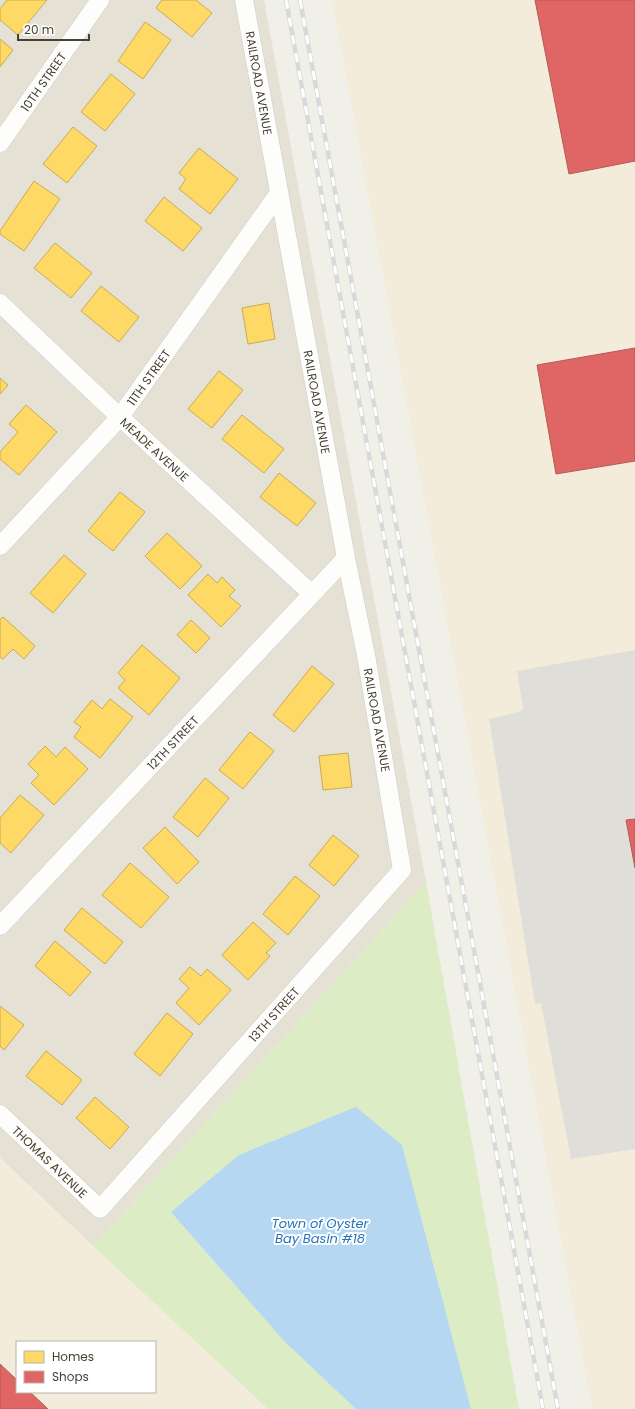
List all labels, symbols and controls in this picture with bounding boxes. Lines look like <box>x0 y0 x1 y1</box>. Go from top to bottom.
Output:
scale bar <box>18 16 89 42</box>
text: 20 m <box>24 21 54 38</box>
street label: RAILROAD AVENUE <box>242 30 276 136</box>
street label: 10TH STREET <box>16 48 70 115</box>
street label: 11TH STREET <box>122 345 174 409</box>
street label: RAILROAD AVENUE <box>300 349 334 455</box>
street label: MEADE AVENUE <box>117 413 193 485</box>
street label: RAILROAD AVENUE <box>360 667 394 773</box>
street label: 12TH STREET <box>143 711 203 773</box>
street label: 13TH STREET <box>244 982 303 1045</box>
street label: THOMAS AVENUE <box>9 1122 91 1201</box>
water label: Town of Oyster Bay Basin #18 <box>272 1214 369 1248</box>
legend <box>16 1341 156 1393</box>
text: Homes <box>52 1348 94 1365</box>
text: Shops <box>52 1368 89 1385</box>

